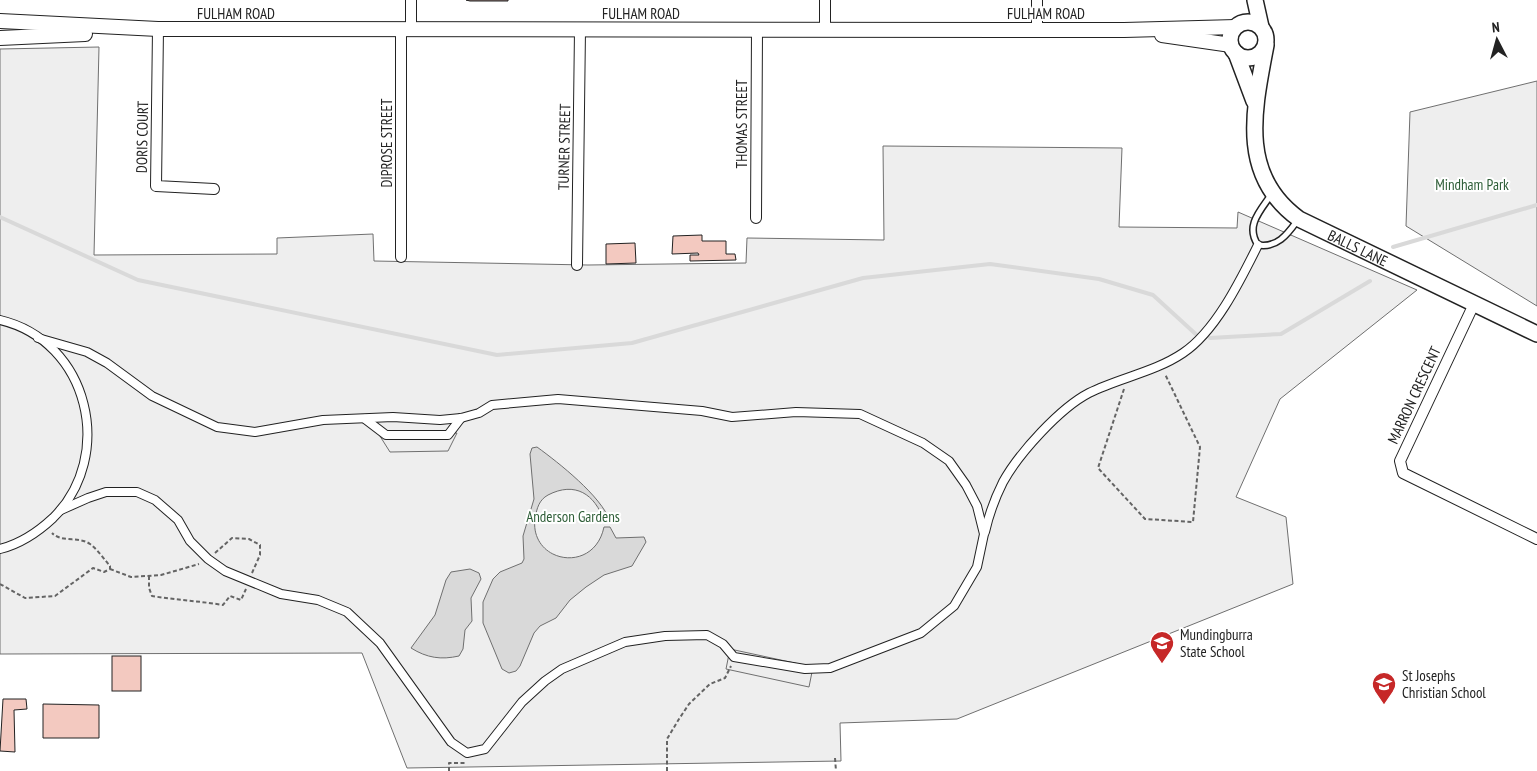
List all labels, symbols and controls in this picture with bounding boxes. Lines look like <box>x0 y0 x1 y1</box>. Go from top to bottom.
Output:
street label: FULHAM ROAD <box>197 4 275 23</box>
street label: FULHAM ROAD <box>602 4 680 23</box>
street label: FULHAM ROAD <box>1007 4 1085 23</box>
north arrow <box>1472 15 1522 65</box>
text: N <box>1491 18 1500 36</box>
street label: THOMAS STREET <box>732 79 751 169</box>
street label: DIPROSE STREET <box>377 98 396 188</box>
street label: DORIS COURT <box>132 100 152 173</box>
street label: TURNER STREET <box>554 103 574 190</box>
park label: Mindham Park <box>1435 175 1509 194</box>
street label: BALLS LANE <box>1325 225 1391 270</box>
street label: MARRON CRESCENT <box>1383 343 1445 447</box>
park label: Anderson Gardens <box>526 507 620 526</box>
place label: Mundingburra State School <box>1180 625 1253 661</box>
school or university icon: Mundingburra State School <box>1149 630 1175 664</box>
place label: St Josephs Christian School <box>1402 666 1486 702</box>
school or university icon: St Josephs Christian School <box>1371 671 1397 705</box>

